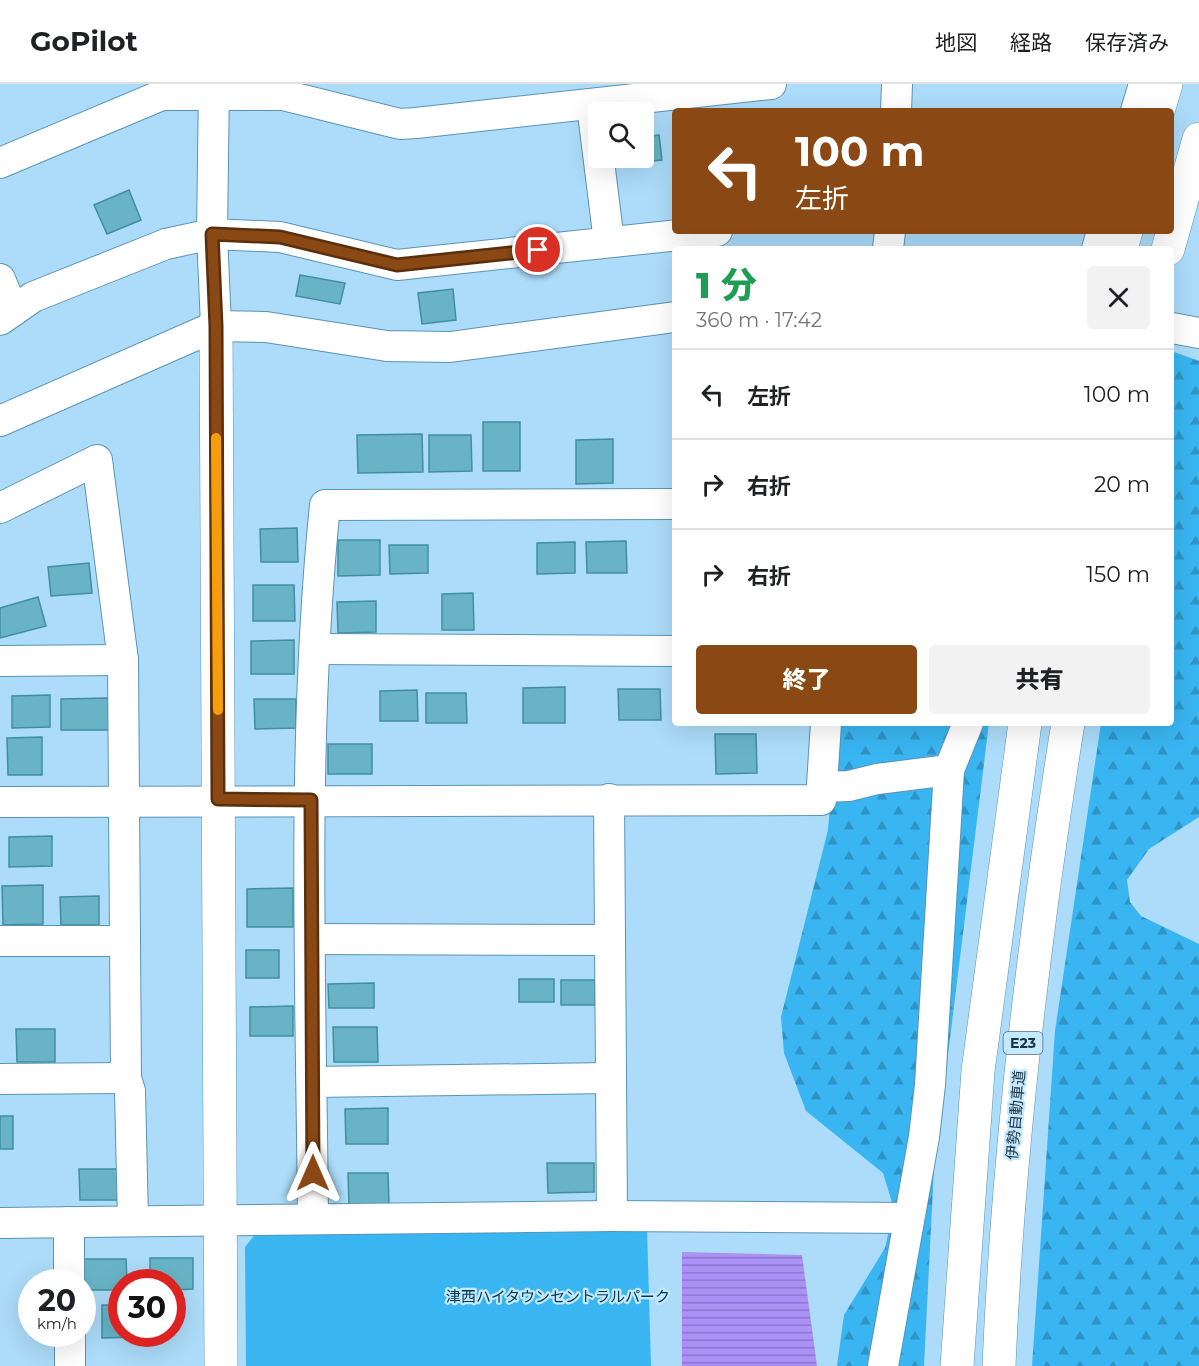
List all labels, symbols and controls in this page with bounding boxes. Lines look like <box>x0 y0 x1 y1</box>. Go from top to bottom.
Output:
text: GoPilot <box>30 24 138 58</box>
text: 地図 <box>935 30 977 55</box>
text: 経路 <box>1010 30 1052 55</box>
text: 保存済み <box>1085 30 1169 55</box>
map controls <box>588 102 654 168</box>
button: search <box>588 102 654 168</box>
text: 100 m <box>795 125 924 177</box>
icon: left <box>696 132 774 210</box>
text: 左折 <box>795 182 849 215</box>
pin <box>512 224 563 275</box>
icon: arrive <box>521 233 554 266</box>
text: 1 分 <box>696 263 757 307</box>
button: close <box>1087 266 1150 329</box>
text: 360 m · 17:42 <box>696 308 822 332</box>
icon: left <box>696 378 729 411</box>
text: 100 m <box>1084 381 1150 408</box>
text: 左折 <box>747 383 791 410</box>
icon: right <box>696 468 729 501</box>
text: 20 m <box>1094 471 1150 498</box>
text: 右折 <box>747 473 791 500</box>
icon: right <box>696 558 729 591</box>
text: 150 m <box>1086 561 1150 588</box>
text: 右折 <box>747 563 791 590</box>
button: 終了 <box>696 645 917 714</box>
button: 共有 <box>929 645 1150 714</box>
road number: E23 <box>1004 1032 1042 1054</box>
street label: 伊勢自動車道 <box>1002 1069 1029 1161</box>
position arrow <box>281 1141 345 1205</box>
speed limit sign: 30 <box>108 1269 186 1347</box>
text: 20 <box>38 1282 76 1319</box>
park label: 津西ハイタウンセントラルパーク <box>446 1287 670 1306</box>
text: km/h <box>37 1314 77 1333</box>

